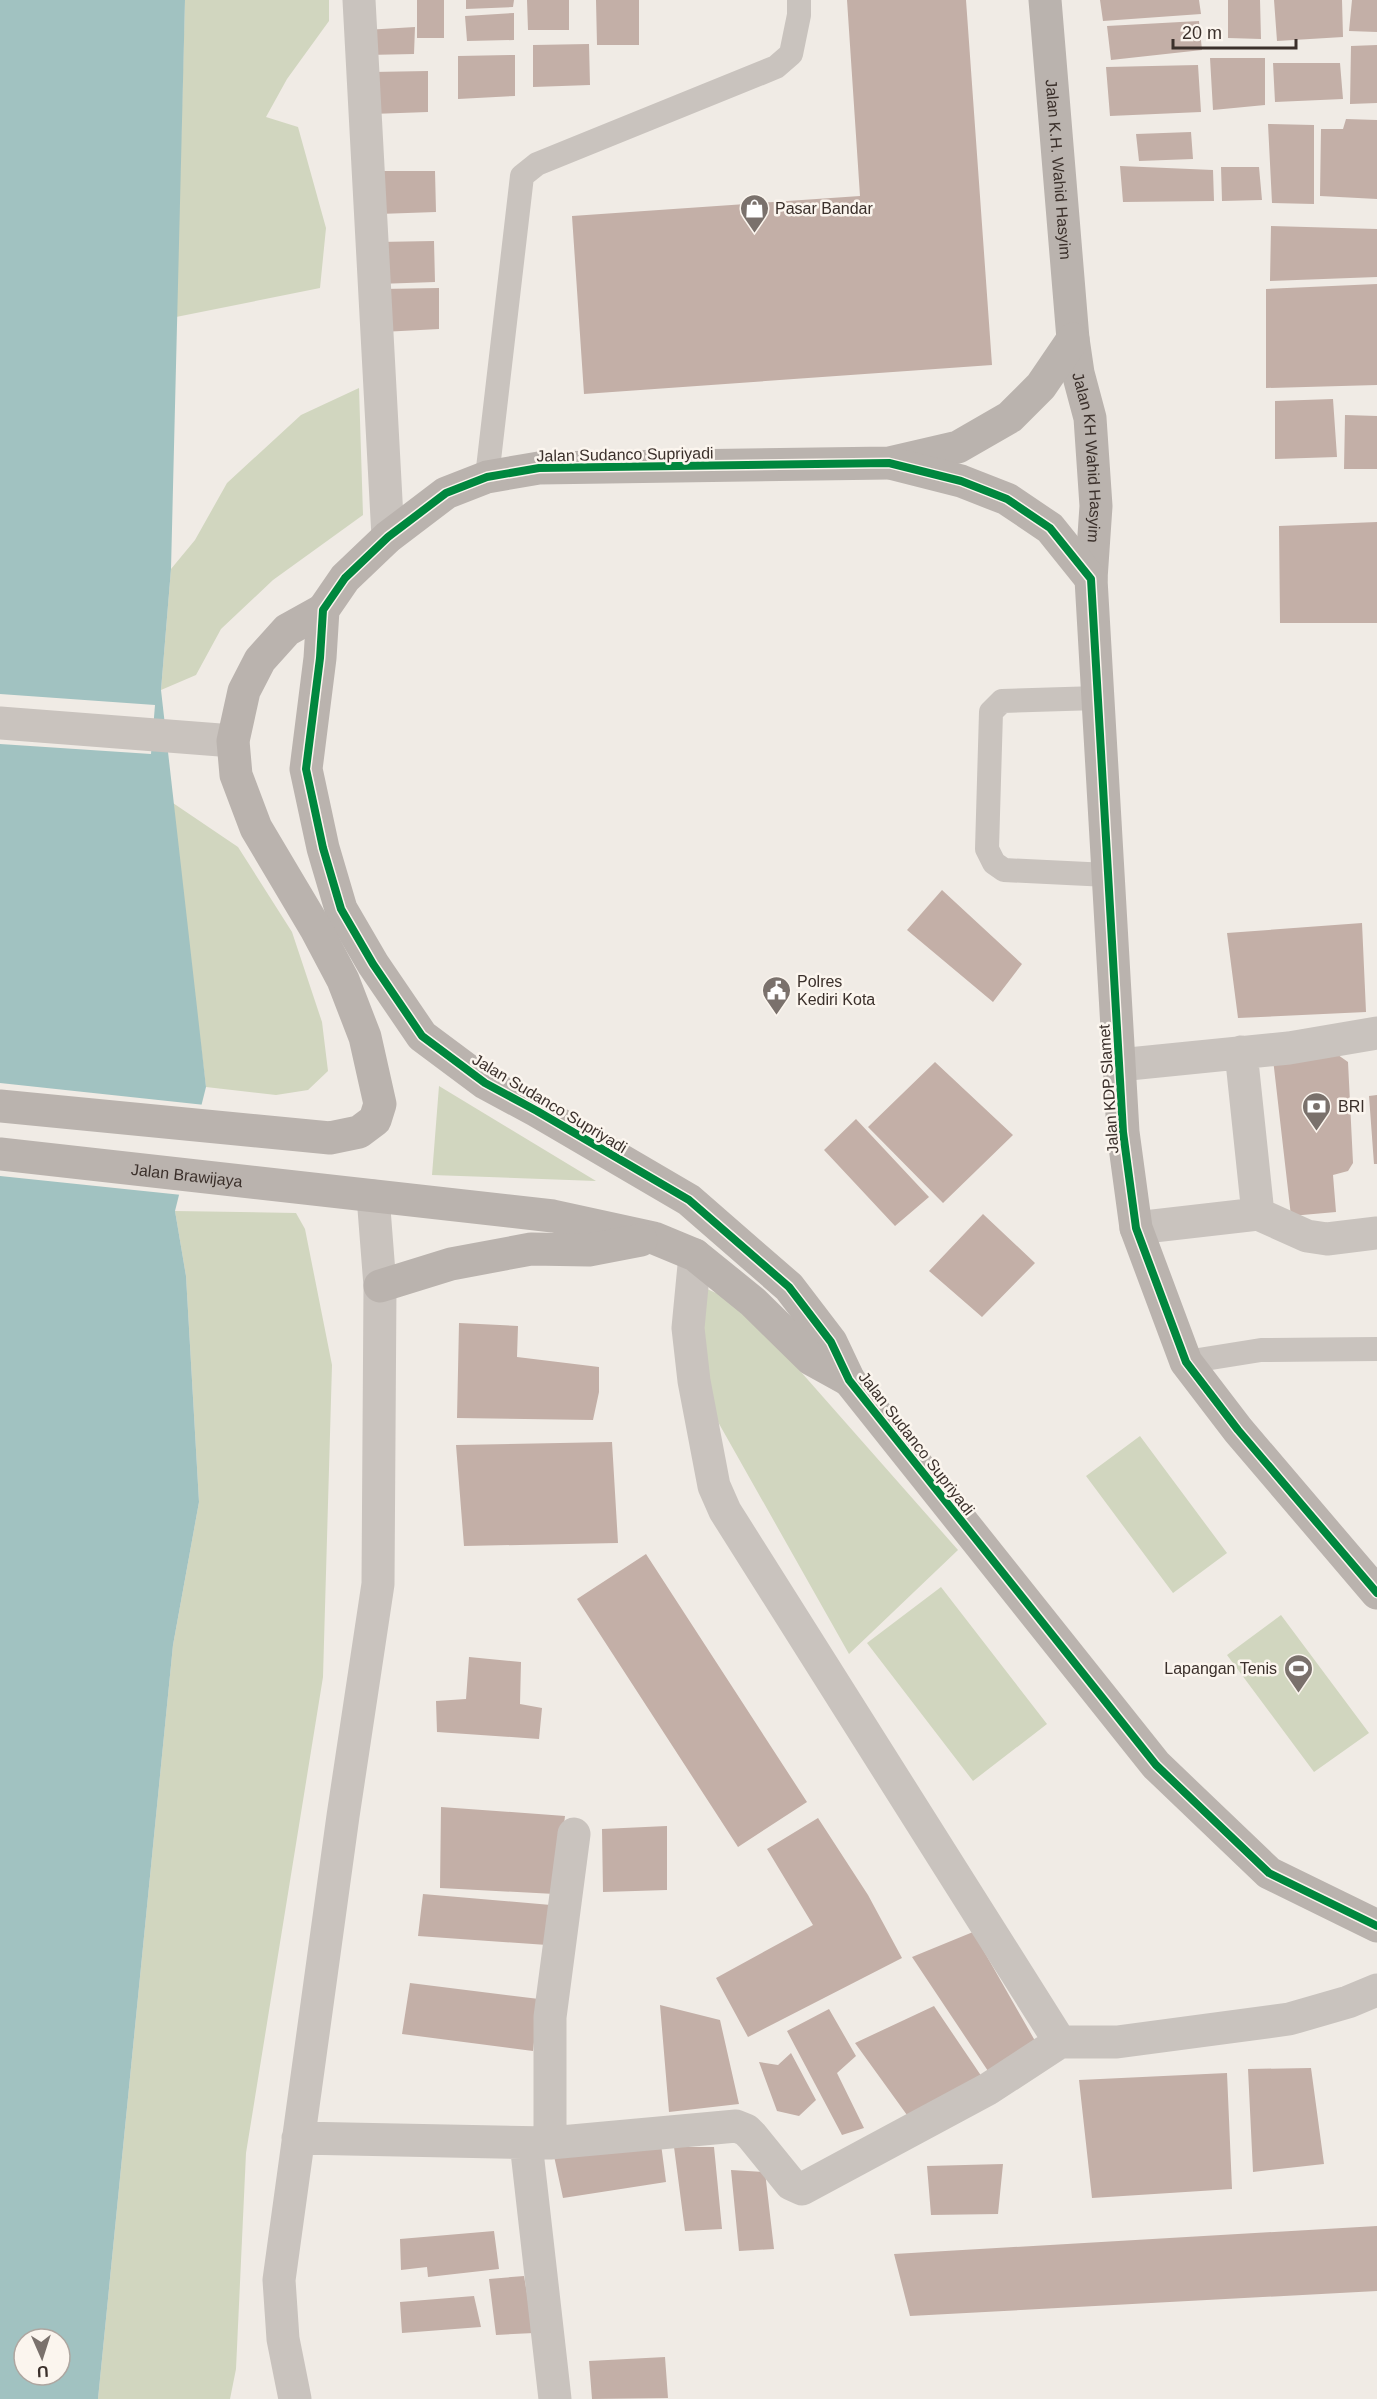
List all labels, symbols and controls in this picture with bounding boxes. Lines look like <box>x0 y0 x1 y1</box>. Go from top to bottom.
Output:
scale bar <box>1173 12 1296 50</box>
text: 20 m <box>1182 23 1222 43</box>
street label: Jalan K.H. Wahid Hasyim <box>1043 79 1074 260</box>
shop icon: Pasar Bandar <box>738 192 770 234</box>
place label: Pasar Bandar <box>775 200 874 217</box>
street label: Jalan KH Wahid Hasyim <box>1069 370 1104 543</box>
street label: Jalan Sudanco Supriyadi <box>536 444 714 465</box>
place label: Polres Kediri Kota <box>797 973 875 1008</box>
public building icon: Polres Kediri Kota <box>760 974 792 1016</box>
street label: Jalan KDP Slamet <box>1095 1023 1121 1154</box>
street label: Jalan Sudanco Supriyadi <box>469 1051 630 1156</box>
bank icon: BRI <box>1301 1090 1333 1132</box>
place label: BRI <box>1338 1098 1365 1115</box>
street label: Jalan Brawijaya <box>130 1161 244 1190</box>
street label: Jalan Sudanco Supriyadi <box>855 1368 978 1518</box>
sports icon: Lapangan Tenis <box>1282 1652 1314 1694</box>
place label: Lapangan Tenis <box>1164 1660 1277 1677</box>
north arrow <box>12 2327 72 2387</box>
text: U <box>37 2363 49 2380</box>

